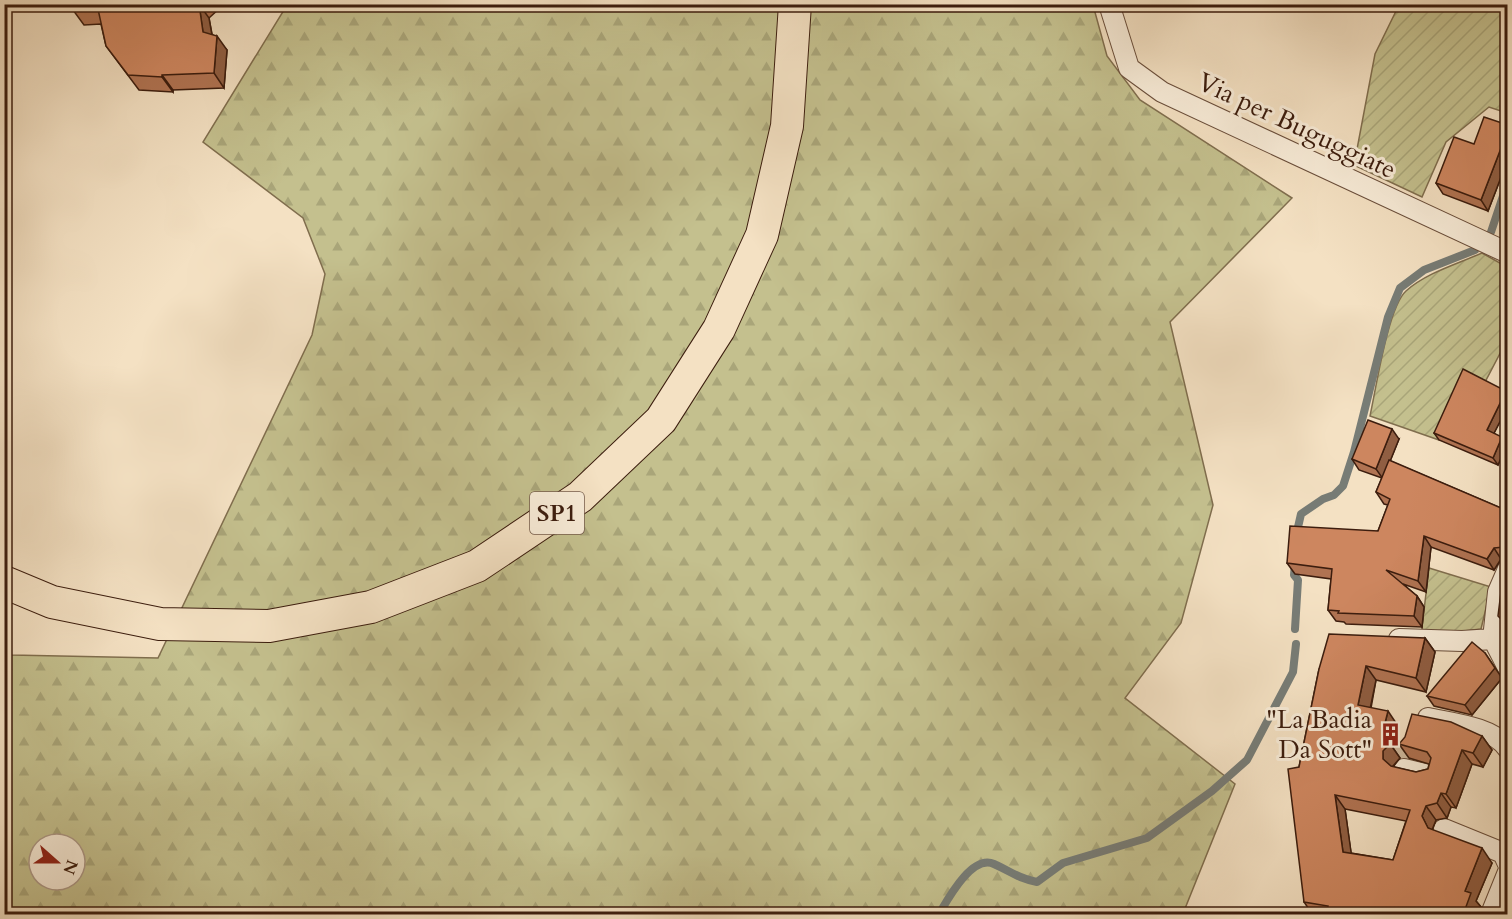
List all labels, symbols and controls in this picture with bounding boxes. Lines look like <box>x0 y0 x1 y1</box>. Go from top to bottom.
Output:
street label: Via per Buguggiate <box>1192 64 1402 187</box>
road number: SP1 <box>530 492 584 534</box>
place label: "La Badia Da Sott" <box>1266 702 1372 767</box>
building icon: "La Badia Da Sott" <box>1377 721 1403 747</box>
north arrow <box>27 832 87 892</box>
text: N <box>57 857 83 878</box>

